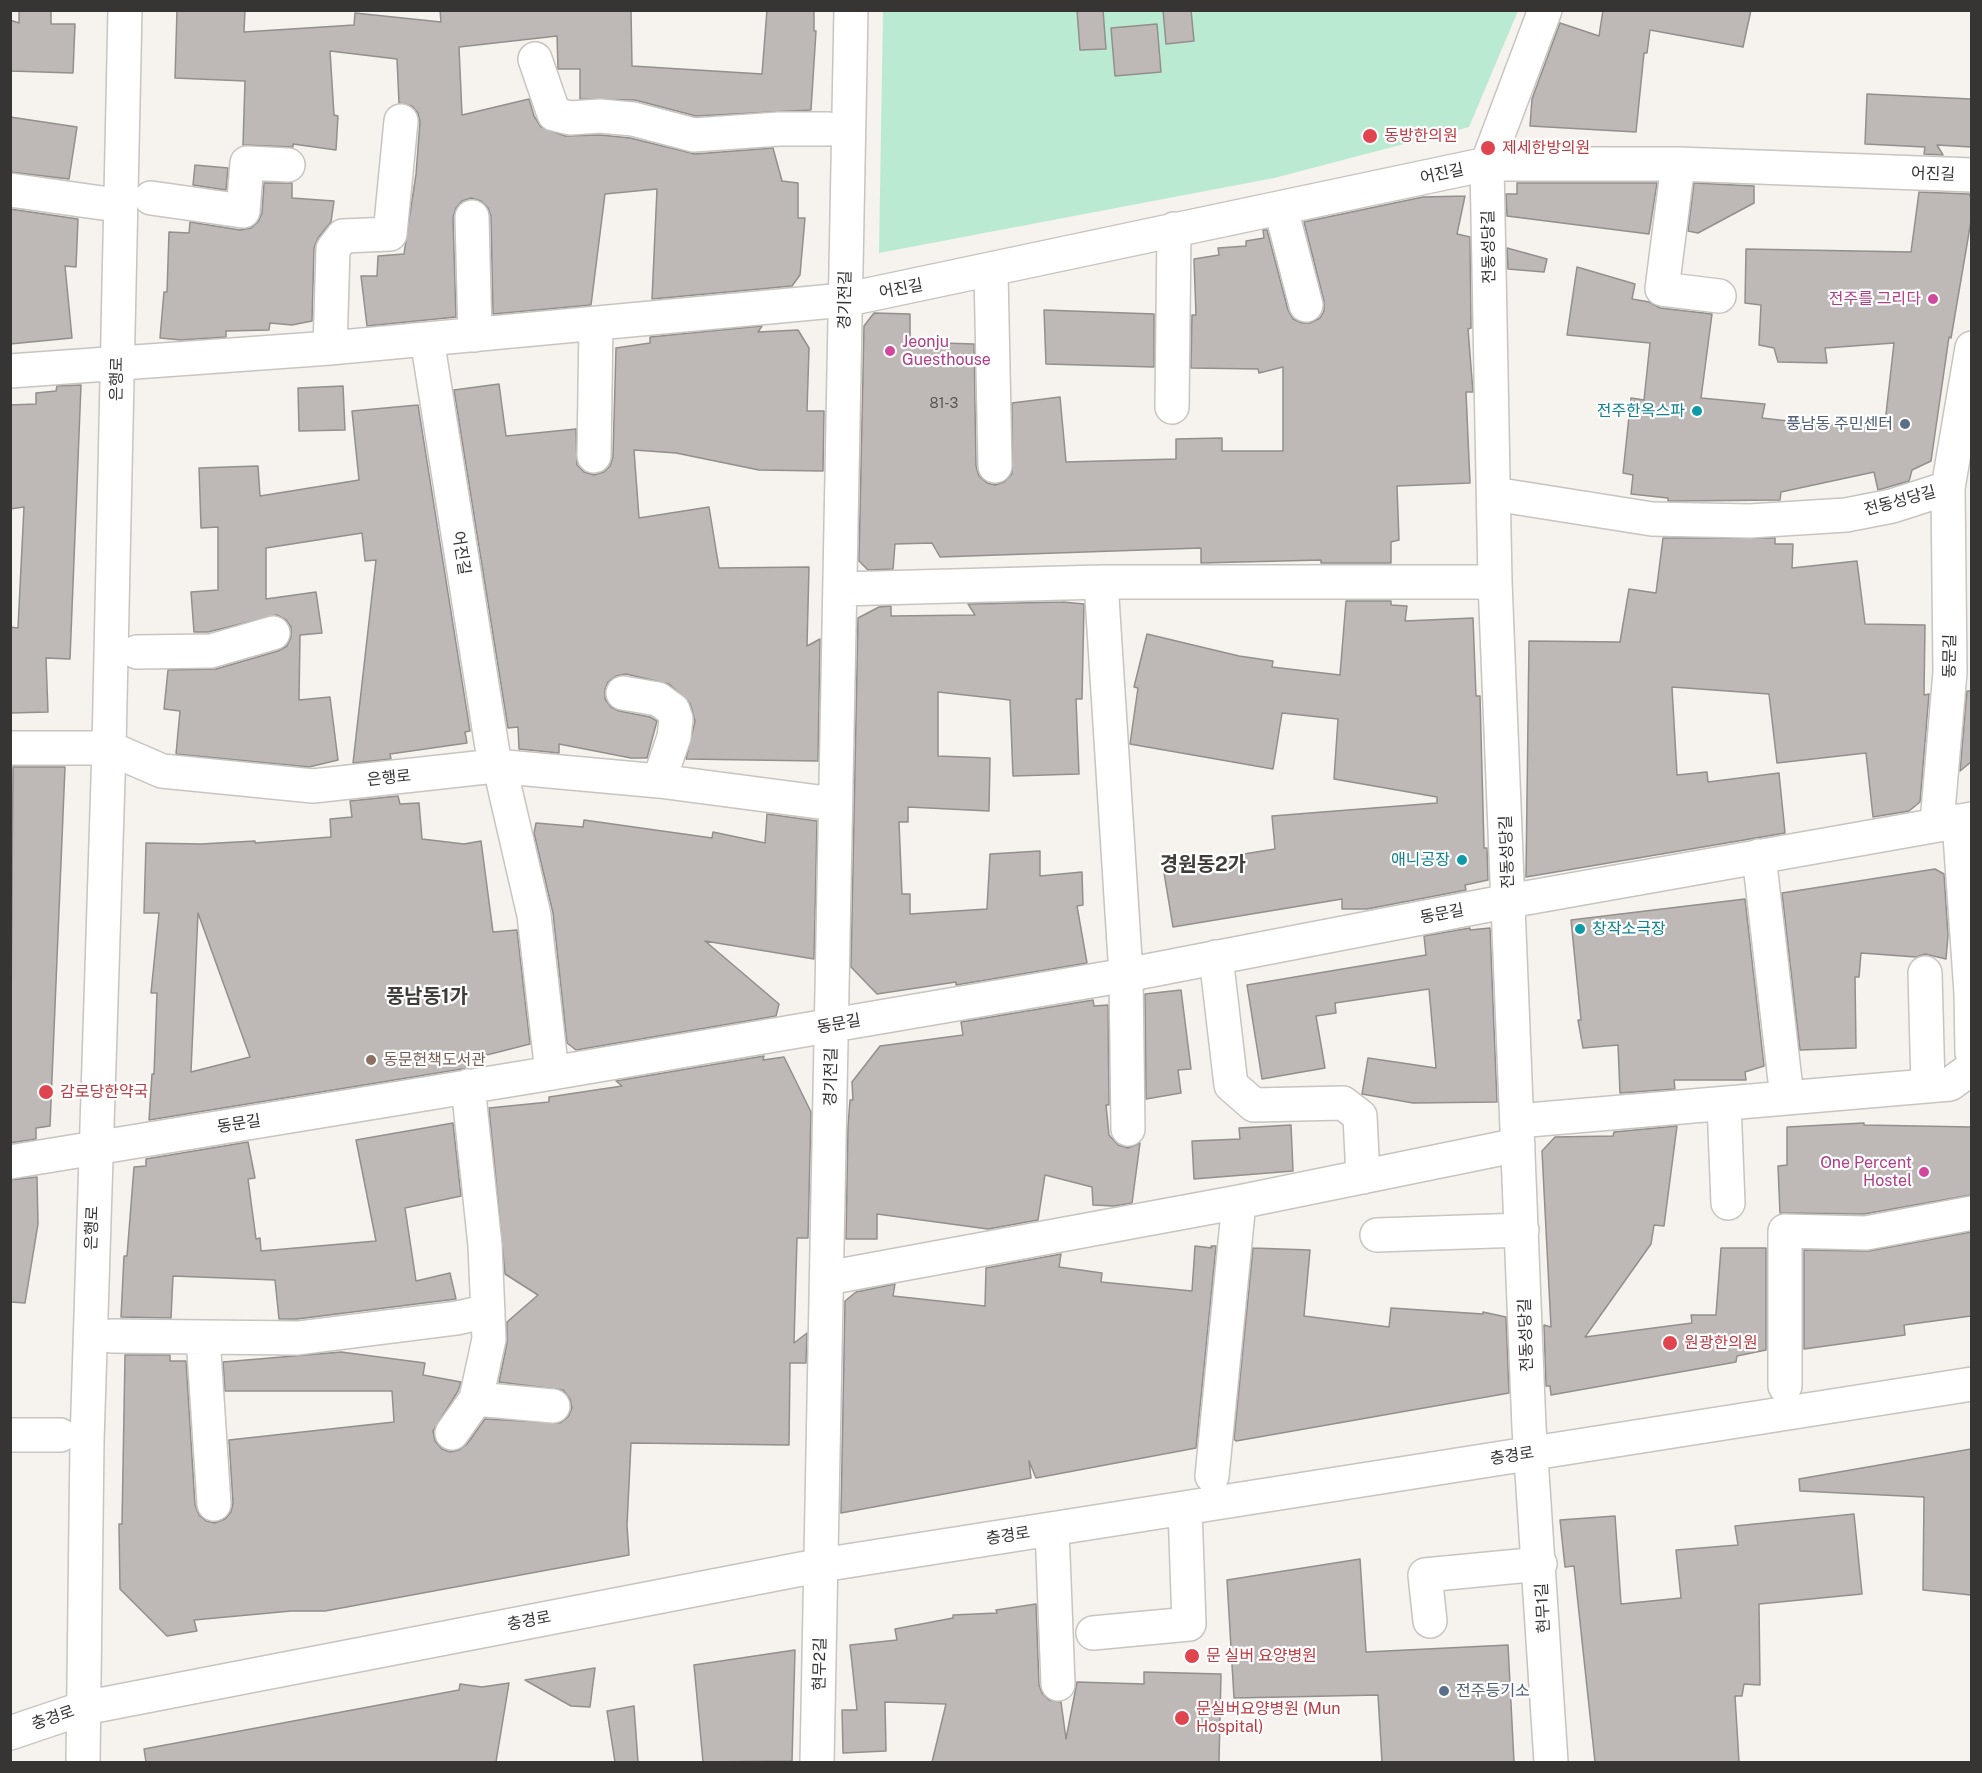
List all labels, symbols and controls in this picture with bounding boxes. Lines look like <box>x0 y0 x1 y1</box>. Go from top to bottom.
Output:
place label: 동방한의원 <box>1384 126 1458 146</box>
marker: 동방한의원 <box>1361 127 1379 145</box>
place label: 제세한방의원 <box>1502 138 1590 158</box>
marker: 제세한방의원 <box>1479 139 1497 157</box>
street label: 어진길 <box>1418 160 1466 188</box>
street label: 어진길 <box>1911 164 1955 184</box>
street label: 전동성당길 <box>1479 210 1499 284</box>
street label: 경기전길 <box>835 270 855 330</box>
street label: 어진길 <box>877 275 925 303</box>
place label: 전주를 그리다 <box>1829 289 1921 309</box>
marker: 전주를 그리다 <box>1926 292 1940 306</box>
place label: Jeonju Guesthouse <box>902 332 991 370</box>
marker: Jeonju Guesthouse <box>883 344 897 358</box>
street label: 은행로 <box>107 357 127 401</box>
house number: 81-3 <box>930 396 958 412</box>
place label: 전주한옥스파 <box>1597 401 1685 421</box>
marker: 전주한옥스파 <box>1690 404 1704 418</box>
place label: 풍남동 주민센터 <box>1786 414 1893 434</box>
marker: 풍남동 주민센터 <box>1898 417 1912 431</box>
street label: 전동성당길 <box>1862 482 1938 520</box>
street label: 어진길 <box>448 530 474 576</box>
street label: 동문길 <box>1940 634 1960 678</box>
street label: 은행로 <box>366 766 412 790</box>
street label: 전동성당길 <box>1496 815 1518 889</box>
place label: 애니공장 <box>1391 850 1450 870</box>
district label: 경원동2가 <box>1160 853 1246 877</box>
marker: 애니공장 <box>1455 853 1469 867</box>
street label: 동문길 <box>1418 900 1466 928</box>
place label: 창작소극장 <box>1592 919 1666 939</box>
marker: 창작소극장 <box>1573 922 1587 936</box>
district label: 풍남동1가 <box>386 985 468 1009</box>
street label: 동문길 <box>816 1011 862 1037</box>
street label: 경기전길 <box>821 1047 841 1107</box>
place label: 동문헌책도서관 <box>383 1050 486 1070</box>
marker: 동문헌책도서관 <box>364 1053 378 1067</box>
place label: 감로당한약국 <box>60 1082 148 1102</box>
marker: 감로당한약국 <box>37 1083 55 1101</box>
street label: 동문길 <box>216 1111 262 1137</box>
place label: One Percent Hostel <box>1820 1153 1912 1191</box>
marker: One Percent Hostel <box>1917 1165 1931 1179</box>
street label: 은행로 <box>82 1206 102 1250</box>
street label: 전동성당길 <box>1515 1298 1537 1372</box>
place label: 원광한의원 <box>1684 1333 1758 1353</box>
marker: 원광한의원 <box>1661 1334 1679 1352</box>
street label: 충경로 <box>1489 1443 1535 1469</box>
street label: 충경로 <box>985 1523 1031 1549</box>
street label: 현무1길 <box>1532 1582 1554 1634</box>
street label: 충경로 <box>505 1607 553 1635</box>
street label: 현무2길 <box>810 1637 830 1691</box>
place label: 문 실버 요양병원 <box>1206 1646 1317 1666</box>
marker: 문 실버 요양병원 <box>1183 1647 1201 1665</box>
place label: 전주등기소 <box>1456 1681 1530 1701</box>
marker: 전주등기소 <box>1437 1684 1451 1698</box>
place label: 문실버요양병원 (Mun Hospital) <box>1196 1699 1341 1737</box>
street label: 충경로 <box>29 1702 77 1734</box>
marker: 문실버요양병원 (Mun Hospital) <box>1173 1709 1191 1727</box>

